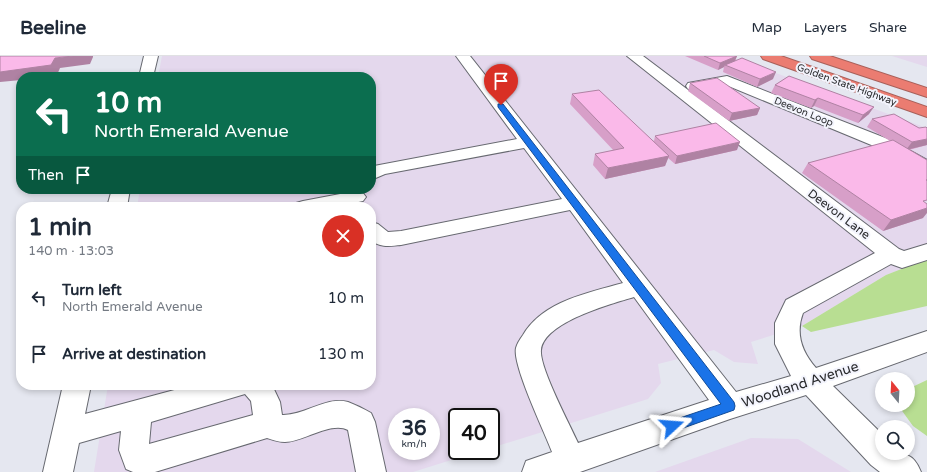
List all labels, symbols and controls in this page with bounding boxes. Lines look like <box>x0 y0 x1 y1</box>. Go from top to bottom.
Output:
text: Beeline <box>20 17 86 39</box>
text: Map <box>752 19 782 36</box>
text: Layers <box>804 19 847 36</box>
text: Share <box>869 19 907 36</box>
street label: Golden State Highway <box>795 61 899 109</box>
pin <box>484 64 518 105</box>
icon: arrive <box>490 70 512 92</box>
text: 10 m <box>94 86 162 120</box>
icon: left <box>28 88 80 140</box>
street label: Deevon Loop <box>772 95 835 129</box>
text: North Emerald Avenue <box>94 120 289 142</box>
icon: arrive <box>72 164 94 186</box>
text: Then <box>28 166 64 184</box>
street label: Deevon Lane <box>805 186 873 242</box>
text: 1 min <box>28 213 92 242</box>
button: close <box>322 215 364 257</box>
text: 140 m · 13:03 <box>28 243 114 259</box>
text: Turn left <box>62 281 122 299</box>
icon: left <box>28 287 50 309</box>
text: 10 m <box>327 289 364 307</box>
text: North Emerald Avenue <box>62 299 203 315</box>
icon: arrive <box>28 343 50 365</box>
text: Arrive at destination <box>62 345 206 363</box>
text: 130 m <box>318 345 364 363</box>
street label: Woodland Avenue <box>740 358 861 411</box>
north arrow <box>875 372 915 412</box>
map controls <box>875 372 915 460</box>
position arrow <box>651 405 693 447</box>
speed limit sign: 40 <box>448 408 500 460</box>
text: 36 <box>401 417 427 441</box>
button: search <box>875 420 915 460</box>
text: km/h <box>401 438 427 450</box>

